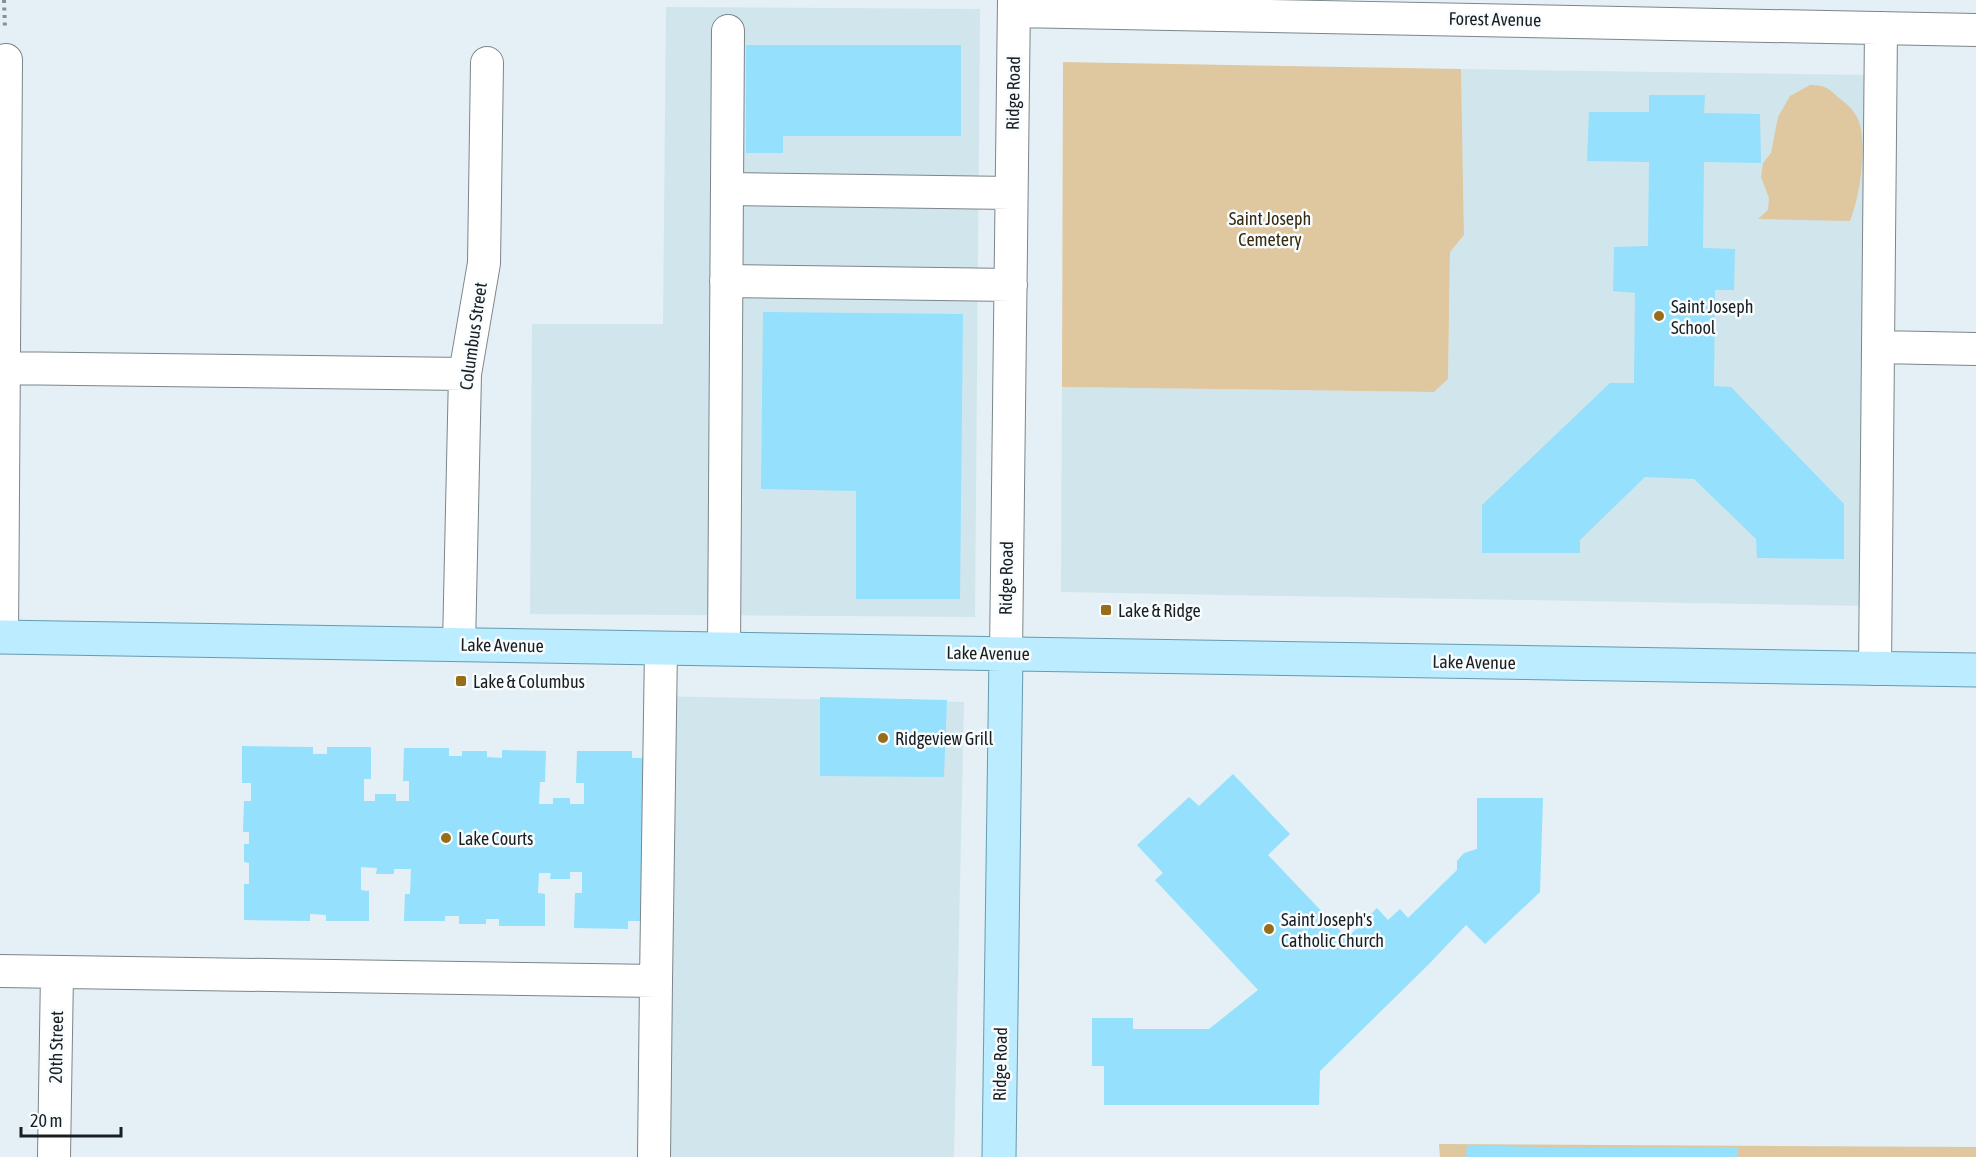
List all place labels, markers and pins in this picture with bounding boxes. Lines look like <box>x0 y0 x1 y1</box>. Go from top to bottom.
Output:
place label: Saint Joseph School <box>1671 296 1753 338</box>
marker: Saint Joseph School <box>1652 309 1666 323</box>
place label: Lake & Ridge <box>1118 600 1201 621</box>
marker: Lake & Ridge <box>1099 603 1113 617</box>
place label: Lake & Columbus <box>473 671 585 692</box>
marker: Lake & Columbus <box>454 674 468 688</box>
place label: Ridgeview Grill <box>895 728 994 749</box>
marker: Ridgeview Grill <box>876 731 890 745</box>
place label: Lake Courts <box>458 828 533 849</box>
marker: Lake Courts <box>439 831 453 845</box>
place label: Saint Joseph's Catholic Church <box>1281 909 1384 951</box>
marker: Saint Joseph's Catholic Church <box>1262 922 1276 936</box>

